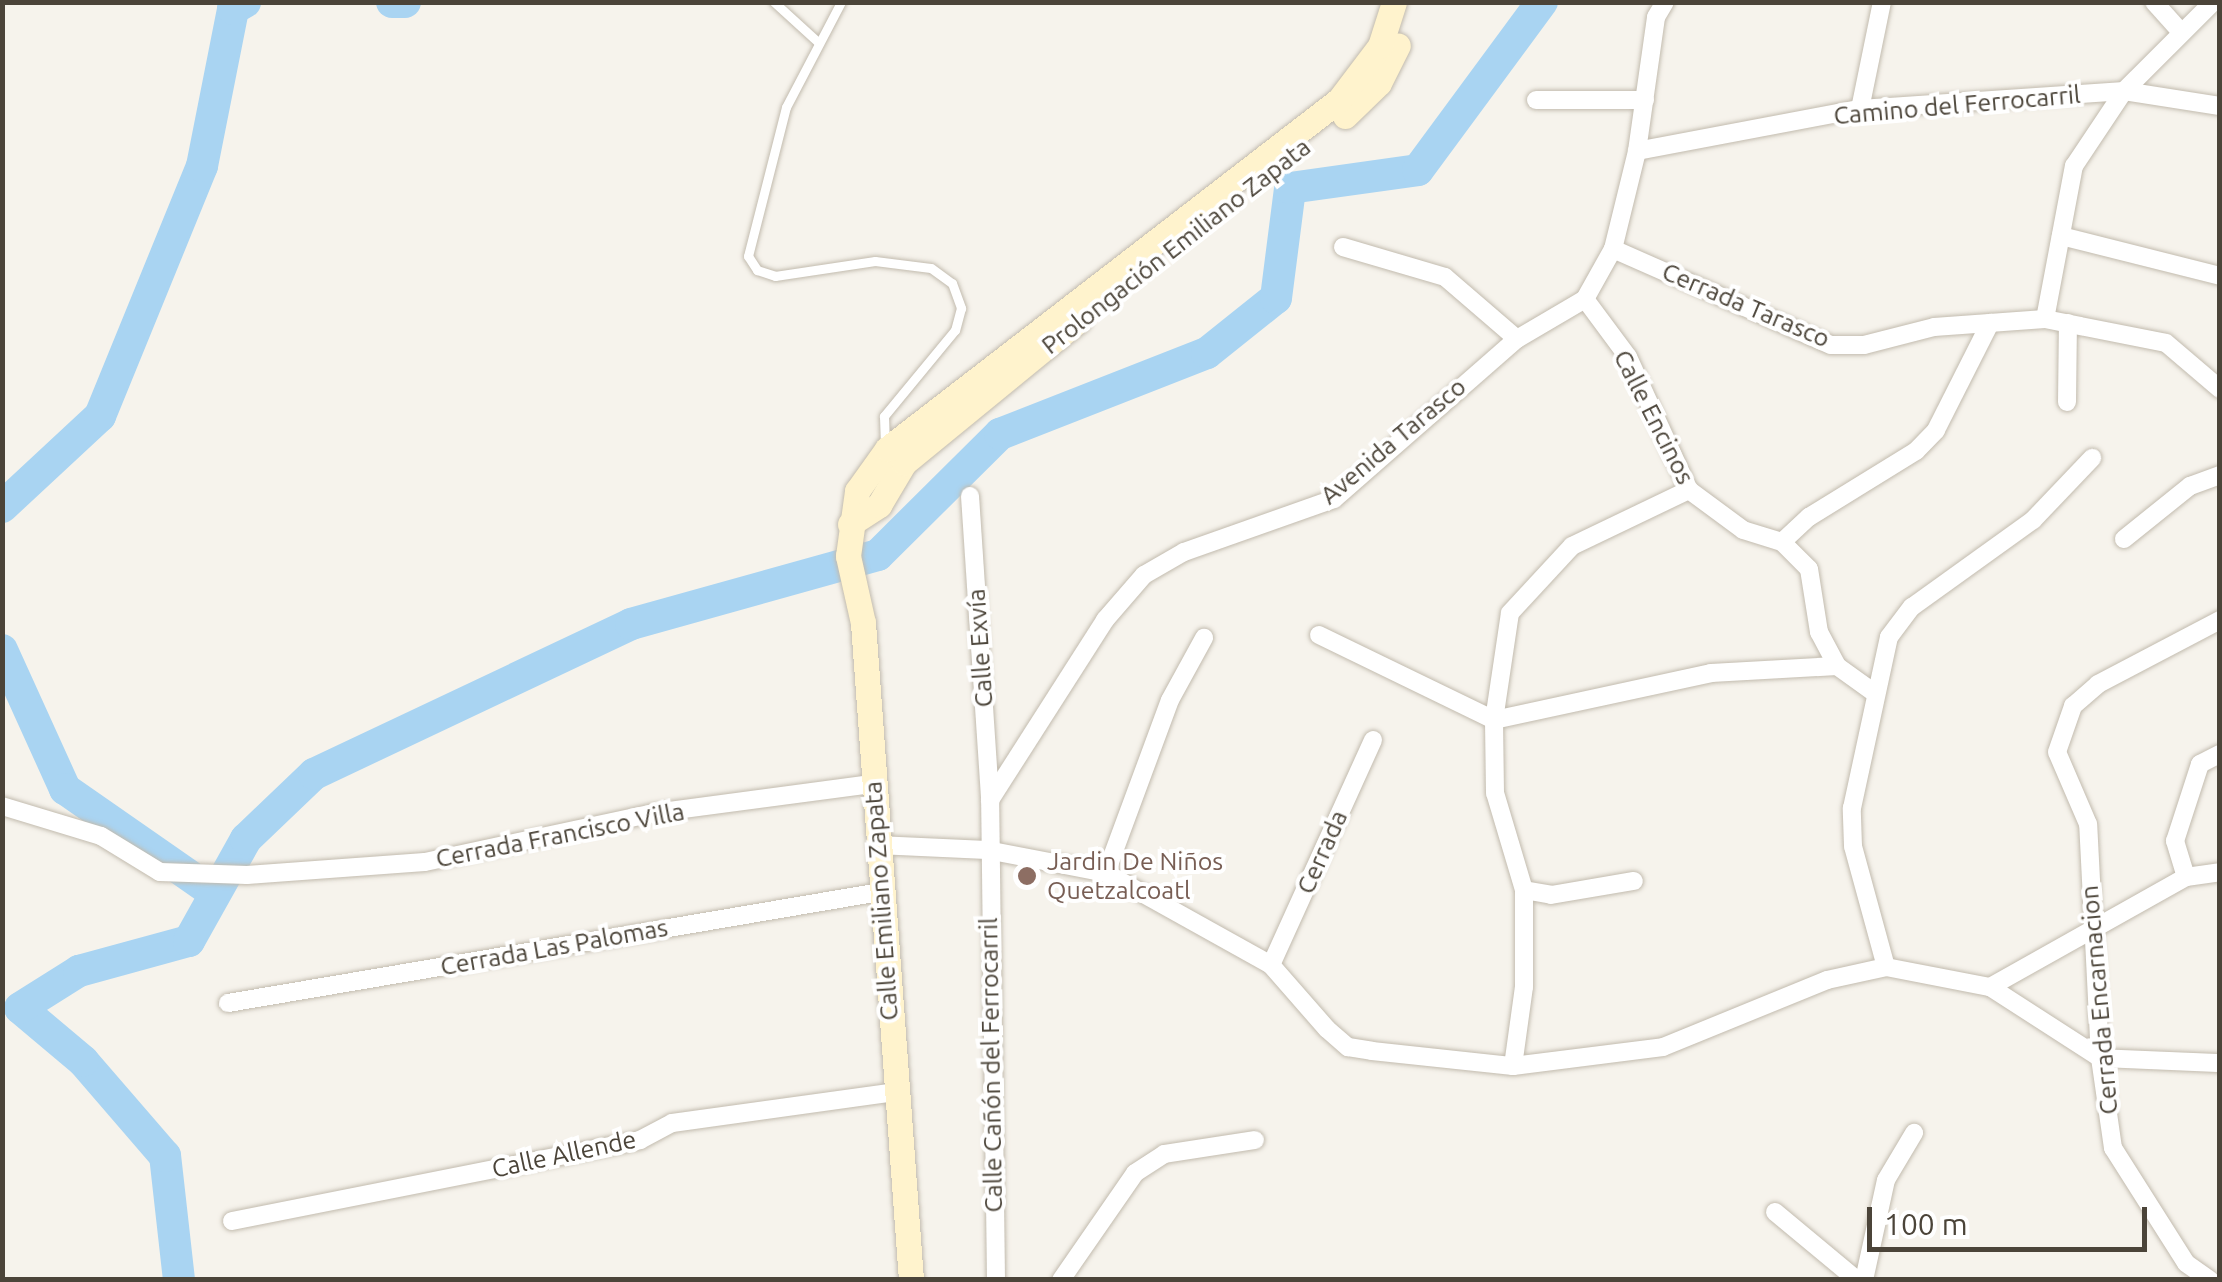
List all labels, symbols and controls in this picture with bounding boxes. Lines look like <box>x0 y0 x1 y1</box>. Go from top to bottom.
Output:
street label: Camino del Ferrocarril <box>1832 79 2082 131</box>
street label: Prolongación Emiliano Zapata <box>1036 132 1316 360</box>
street label: Cerrada Tarasco <box>1658 256 1834 354</box>
street label: Calle Encinos <box>1607 345 1701 489</box>
street label: Avenida Tarasco <box>1314 371 1472 511</box>
street label: Calle Exvía <box>961 588 999 708</box>
street label: Calle Emiliano Zapata <box>858 780 904 1022</box>
street label: Cerrada Francisco Villa <box>433 796 687 874</box>
street label: Cerrada <box>1290 806 1354 898</box>
place label: Jardin De Niños Quetzalcoatl <box>1047 847 1223 906</box>
marker: Jardin De Niños Quetzalcoatl <box>1016 865 1038 887</box>
street label: Cerrada Encarnacion <box>2074 884 2124 1116</box>
street label: Cerrada Las Palomas <box>438 912 670 982</box>
street label: Calle Cañón del Ferrocarril <box>973 917 1009 1213</box>
street label: Calle Allende <box>489 1124 639 1184</box>
scale bar <box>1872 1187 2152 1249</box>
text: 100 m <box>1884 1207 1968 1241</box>

